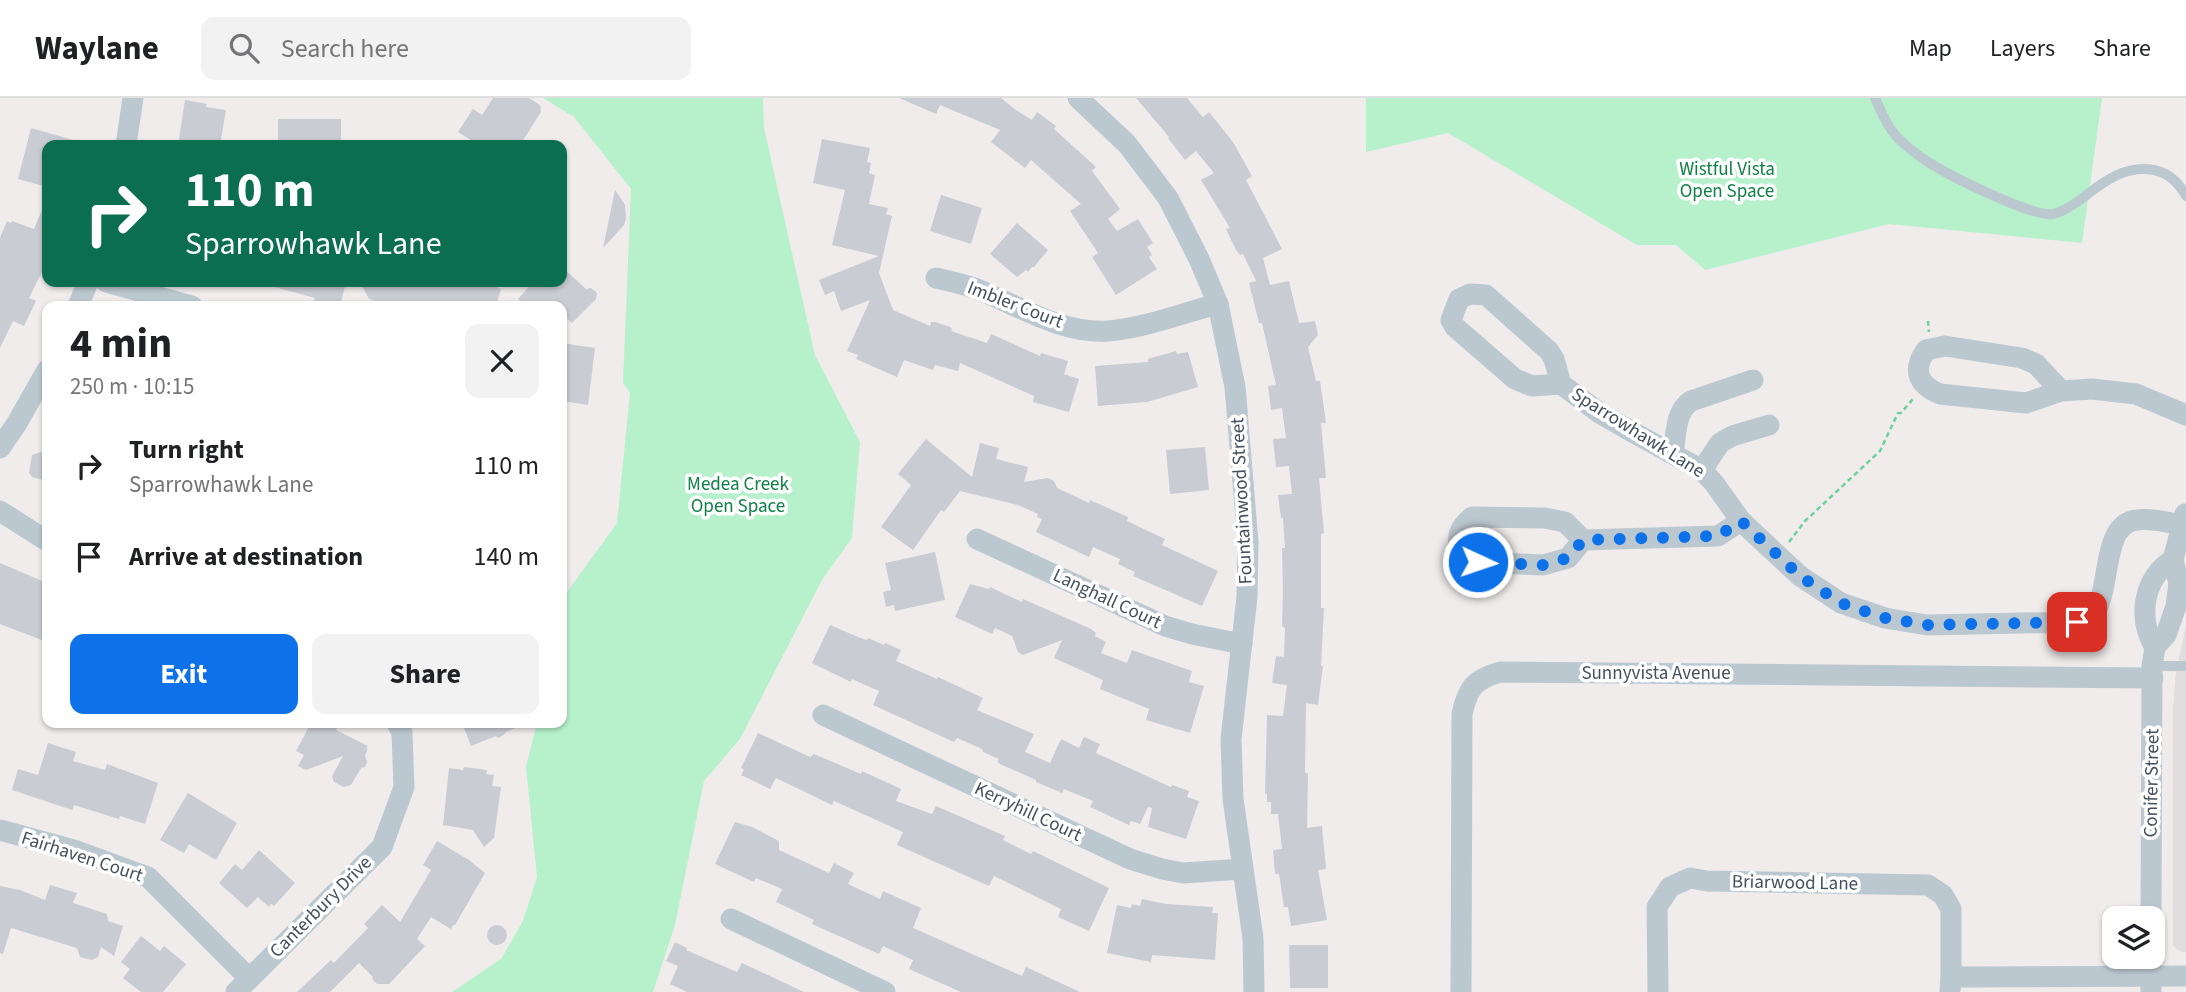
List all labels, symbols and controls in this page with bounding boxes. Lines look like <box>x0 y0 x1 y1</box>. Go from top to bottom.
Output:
search box <box>201 17 691 80</box>
text: Waylane <box>35 25 159 72</box>
icon: search <box>225 29 263 67</box>
text: Search here <box>281 30 409 67</box>
text: Map <box>1909 31 1952 66</box>
text: Layers <box>1990 31 2055 66</box>
text: Share <box>2093 31 2151 66</box>
text: 110 m <box>185 156 314 226</box>
park label: Wistful Vista Open Space <box>1679 156 1775 205</box>
icon: right <box>70 168 161 259</box>
text: Sparrowhawk Lane <box>185 221 442 267</box>
street label: Imbler Court <box>963 274 1067 336</box>
text: 4 min <box>70 314 172 374</box>
button: close <box>465 324 539 398</box>
text: 250 m · 10:15 <box>70 370 194 403</box>
street label: Sparrowhawk Lane <box>1566 381 1710 485</box>
street label: Fountainwood Street <box>1224 416 1260 585</box>
text: Turn right <box>129 431 244 468</box>
icon: right <box>70 447 108 485</box>
text: 110 m <box>473 447 539 484</box>
text: Sparrowhawk Lane <box>129 468 313 501</box>
park label: Medea Creek Open Space <box>687 471 790 520</box>
position arrow <box>1441 525 1515 599</box>
icon: arrive <box>70 538 108 576</box>
text: Arrive at destination <box>129 538 363 575</box>
text: 140 m <box>473 538 539 575</box>
street label: Langhall Court <box>1048 562 1166 636</box>
pin <box>2047 592 2107 652</box>
icon: arrive <box>2058 603 2096 641</box>
button: Exit <box>70 634 298 714</box>
button: Share <box>312 634 539 714</box>
street label: Sunnyvista Avenue <box>1581 660 1731 687</box>
street label: Conifer Street <box>2138 728 2166 838</box>
street label: Kerryhill Court <box>970 775 1087 849</box>
street label: Fairhaven Court <box>18 825 147 890</box>
street label: Canterbury Drive <box>264 850 378 964</box>
street label: Briarwood Lane <box>1732 868 1858 898</box>
map controls <box>2102 906 2165 969</box>
button: layers <box>2102 906 2165 969</box>

